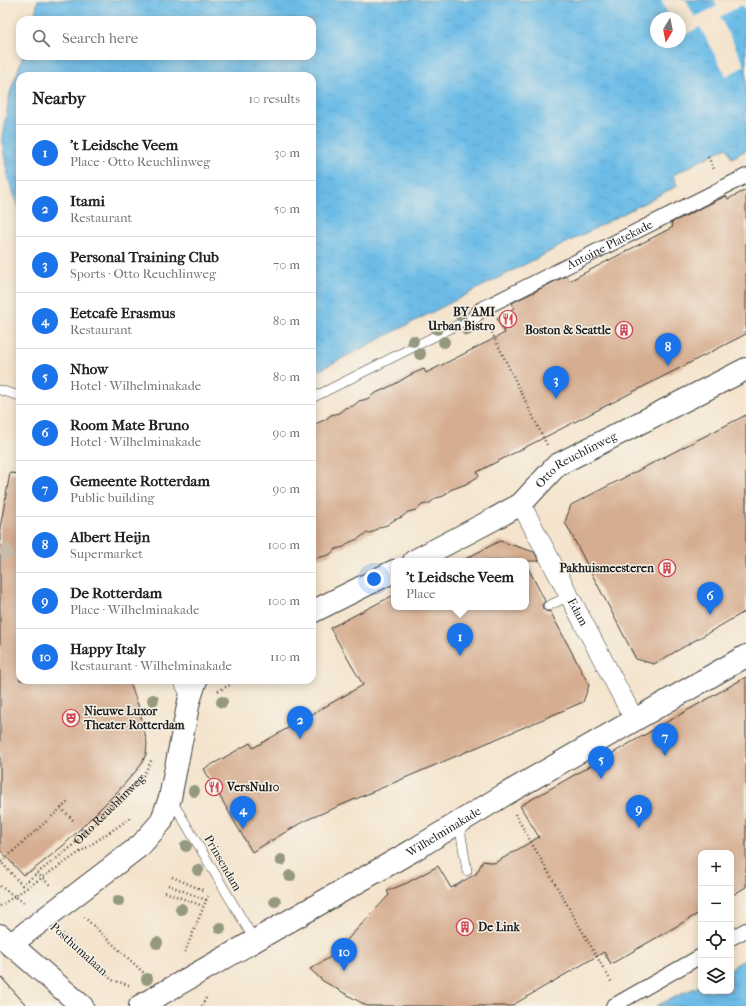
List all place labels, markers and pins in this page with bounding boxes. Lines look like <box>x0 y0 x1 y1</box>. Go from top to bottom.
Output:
place label: BY AMI Urban Bistro <box>427 305 495 333</box>
restaurant icon: BY AMI Urban Bistro <box>498 309 518 329</box>
building icon: Boston & Seattle <box>614 320 634 340</box>
place label: Boston & Seattle <box>525 323 611 337</box>
pin: 8 <box>655 333 681 366</box>
pin: 3 <box>543 366 569 399</box>
building icon: Pakhuismeesteren <box>657 558 677 578</box>
place label: Pakhuismeesteren <box>559 561 655 575</box>
pin: 6 <box>697 582 723 615</box>
pin: 1 <box>447 623 473 656</box>
place label: Nieuwe Luxor Theater Rotterdam <box>83 704 186 732</box>
pin: 2 <box>287 706 313 739</box>
theatre icon: Nieuwe Luxor Theater Rotterdam <box>61 708 81 728</box>
pin: 7 <box>652 723 678 756</box>
pin: 5 <box>588 746 614 779</box>
restaurant icon: VersNul10 <box>204 777 224 797</box>
place label: VersNul10 <box>226 780 280 794</box>
pin: 9 <box>626 795 652 828</box>
pin: 4 <box>230 796 256 829</box>
building icon: De Link <box>455 917 475 937</box>
place label: De Link <box>478 920 520 934</box>
pin: 10 <box>331 938 357 971</box>

